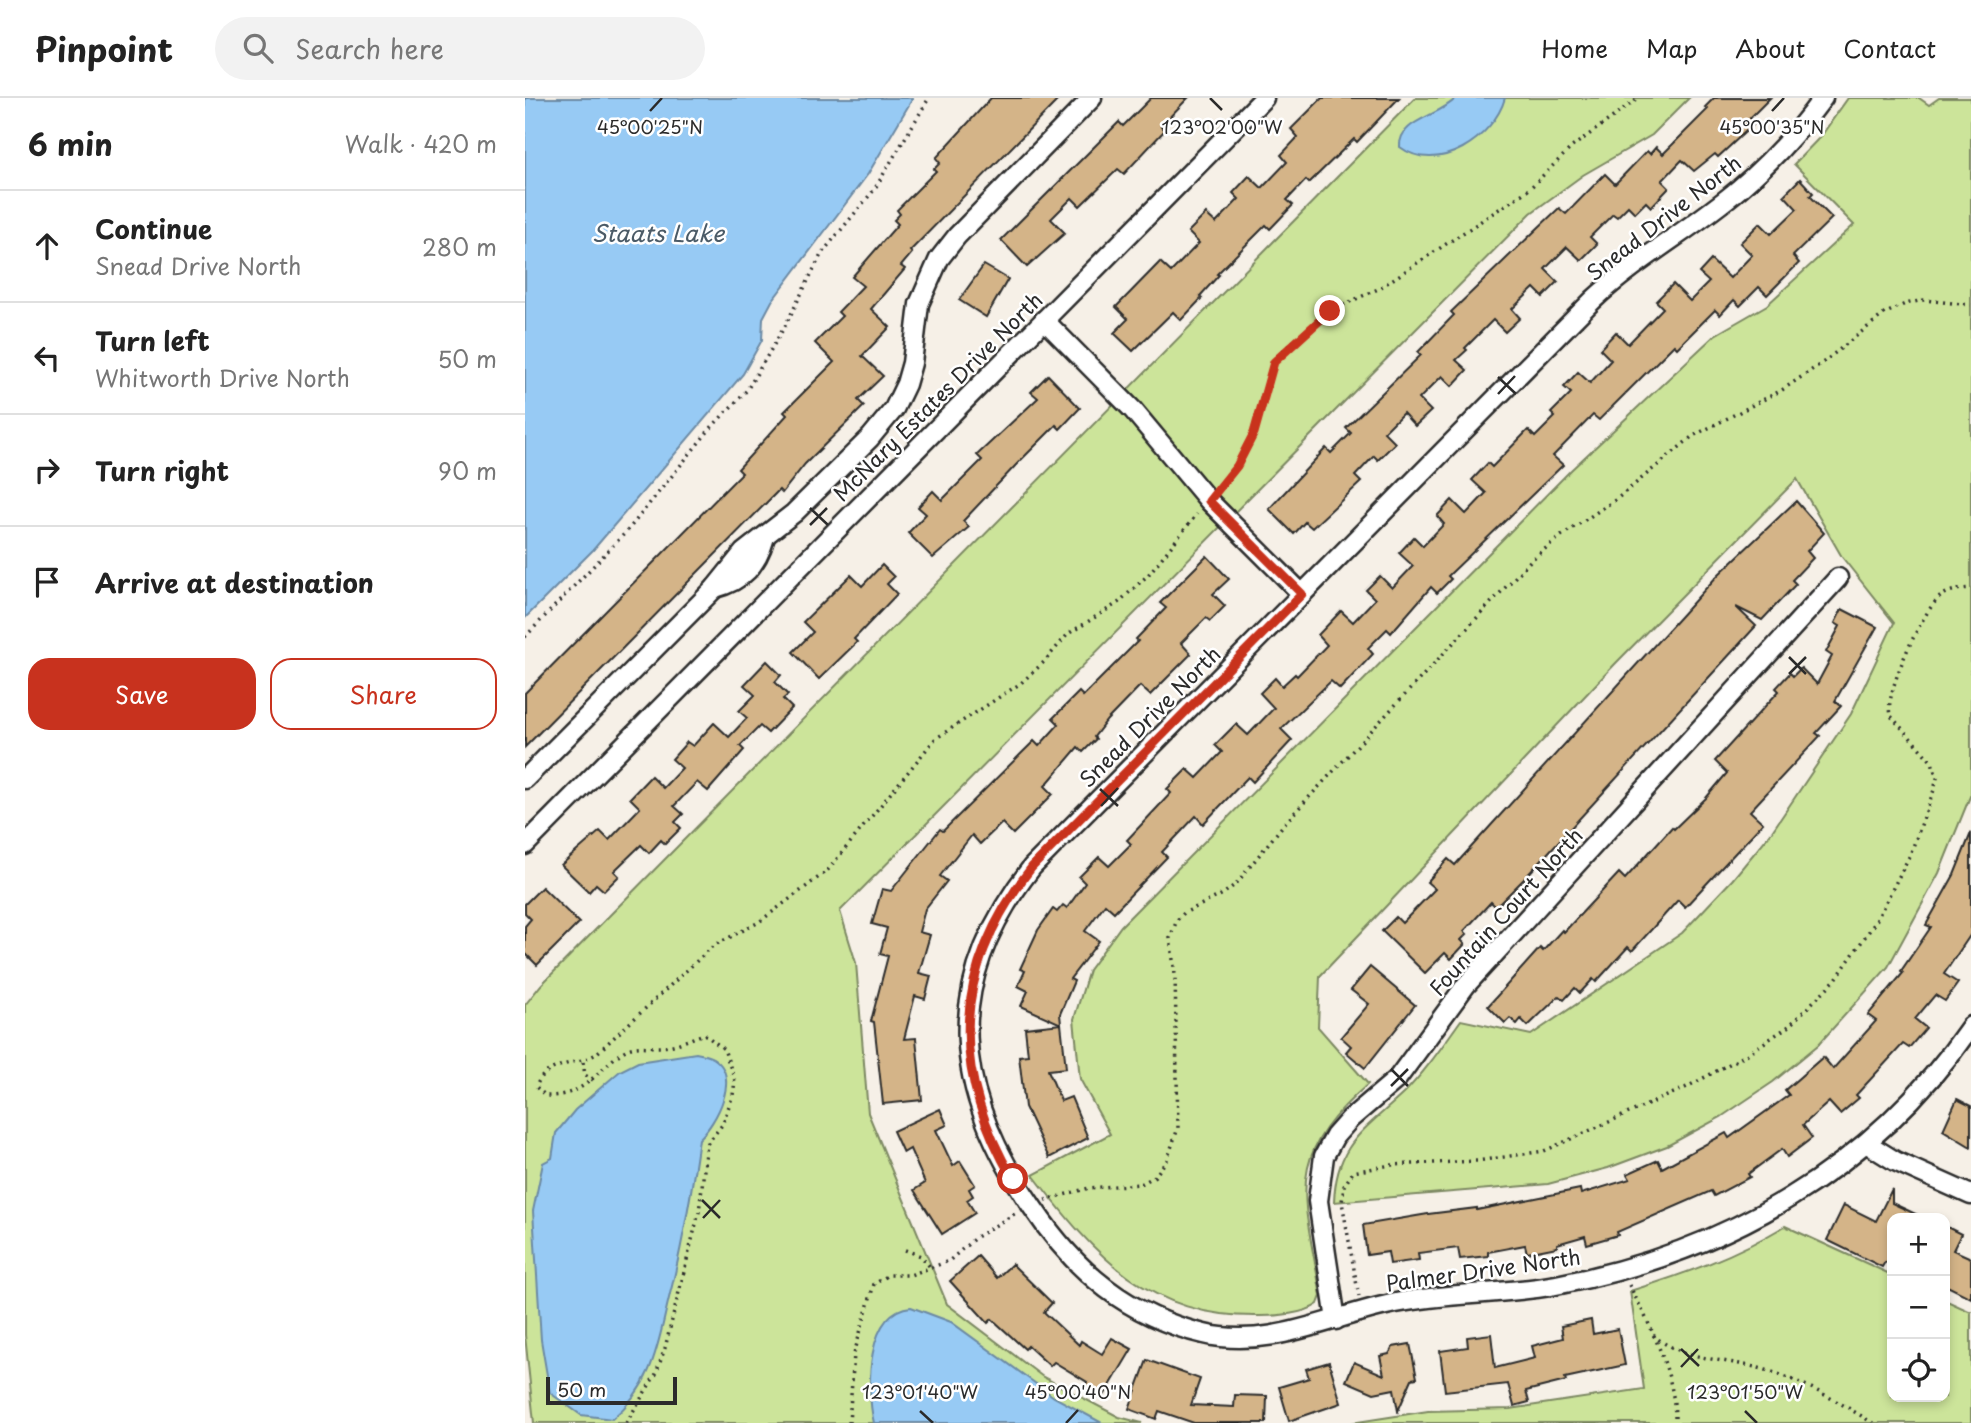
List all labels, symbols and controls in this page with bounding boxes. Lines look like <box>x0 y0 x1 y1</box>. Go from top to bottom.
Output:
search box <box>215 17 705 80</box>
text: Pinpoint <box>35 23 173 73</box>
icon: search <box>239 29 277 67</box>
text: Search here <box>295 29 444 68</box>
text: Home <box>1541 30 1608 66</box>
text: Map <box>1646 30 1697 66</box>
text: About <box>1735 30 1805 66</box>
text: Contact <box>1843 30 1936 66</box>
text: 45°00'25"N <box>597 113 703 140</box>
text: 123°02'00"W <box>1161 113 1283 140</box>
text: 45°00'35"N <box>1719 113 1825 140</box>
text: 6 min <box>28 121 113 166</box>
text: Walk · 420 m <box>345 126 497 161</box>
street label: Snead Drive North <box>1579 146 1747 288</box>
text: Continue <box>95 209 212 248</box>
water label: Staats Lake <box>592 215 726 250</box>
icon: ahead <box>28 227 66 265</box>
text: 280 m <box>422 229 497 264</box>
text: Snead Drive North <box>95 248 302 283</box>
street label: McNary Estates Drive North <box>825 284 1049 508</box>
route end <box>1314 295 1345 326</box>
text: Turn left <box>95 321 210 360</box>
icon: left <box>28 339 66 377</box>
text: 50 m <box>437 341 497 376</box>
text: Whitworth Drive North <box>95 360 350 395</box>
icon: right <box>28 451 66 489</box>
text: Turn right <box>95 451 229 490</box>
text: 90 m <box>438 453 497 488</box>
icon: arrive <box>28 563 66 601</box>
text: Arrive at destination <box>95 563 374 602</box>
street label: Snead Drive North <box>1071 638 1227 794</box>
button: Save <box>28 658 256 730</box>
button: Share <box>270 658 497 730</box>
street label: Fountain Court North <box>1421 820 1589 1002</box>
route start <box>997 1163 1028 1194</box>
map controls <box>1887 1213 1950 1402</box>
button: + <box>1887 1213 1950 1276</box>
street label: Palmer Drive North <box>1384 1240 1582 1298</box>
button: − <box>1887 1276 1950 1339</box>
button: locate <box>1887 1339 1950 1402</box>
scale bar <box>546 1374 677 1406</box>
text: 50 m <box>557 1375 606 1403</box>
text: 123°01'40"W <box>862 1378 979 1405</box>
text: 45°00'40"N <box>1025 1378 1131 1405</box>
text: 123°01'50"W <box>1687 1378 1803 1405</box>

